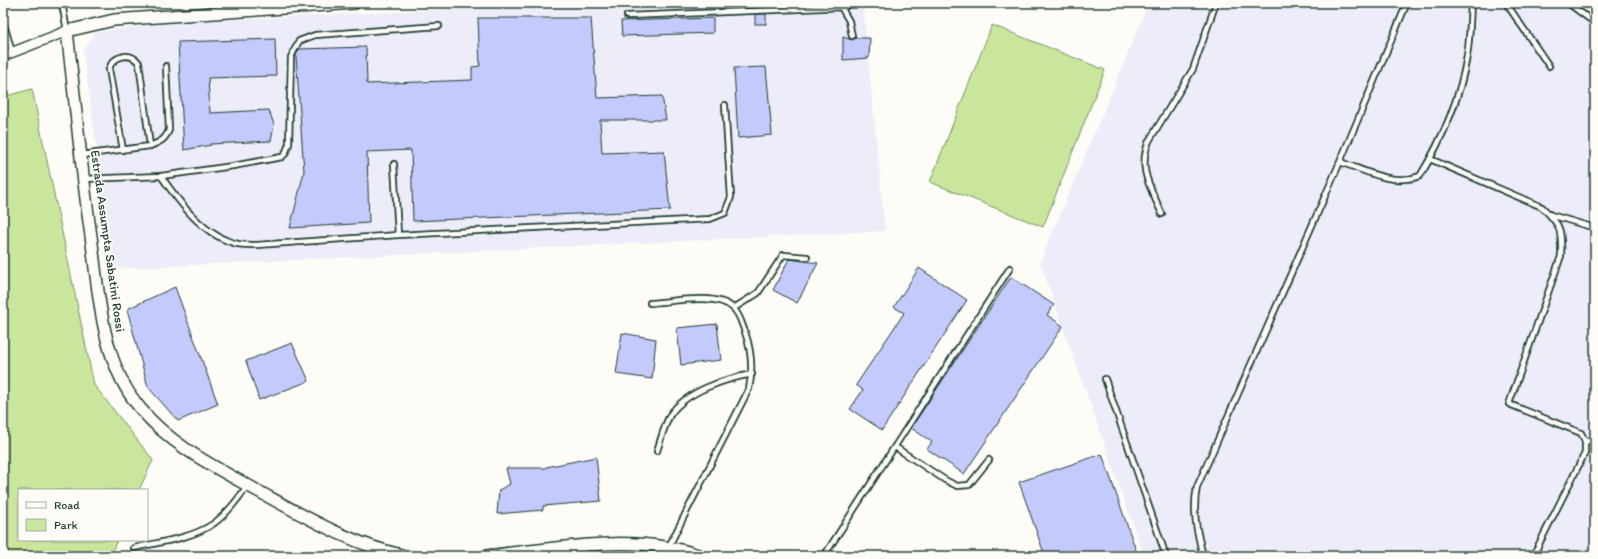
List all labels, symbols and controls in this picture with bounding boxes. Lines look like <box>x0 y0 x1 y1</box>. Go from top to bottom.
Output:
street label: Estrada Assumpta Sabatini Rossi <box>88 149 128 333</box>
legend <box>18 489 148 541</box>
text: Road <box>54 498 80 512</box>
text: Park <box>54 518 78 532</box>

